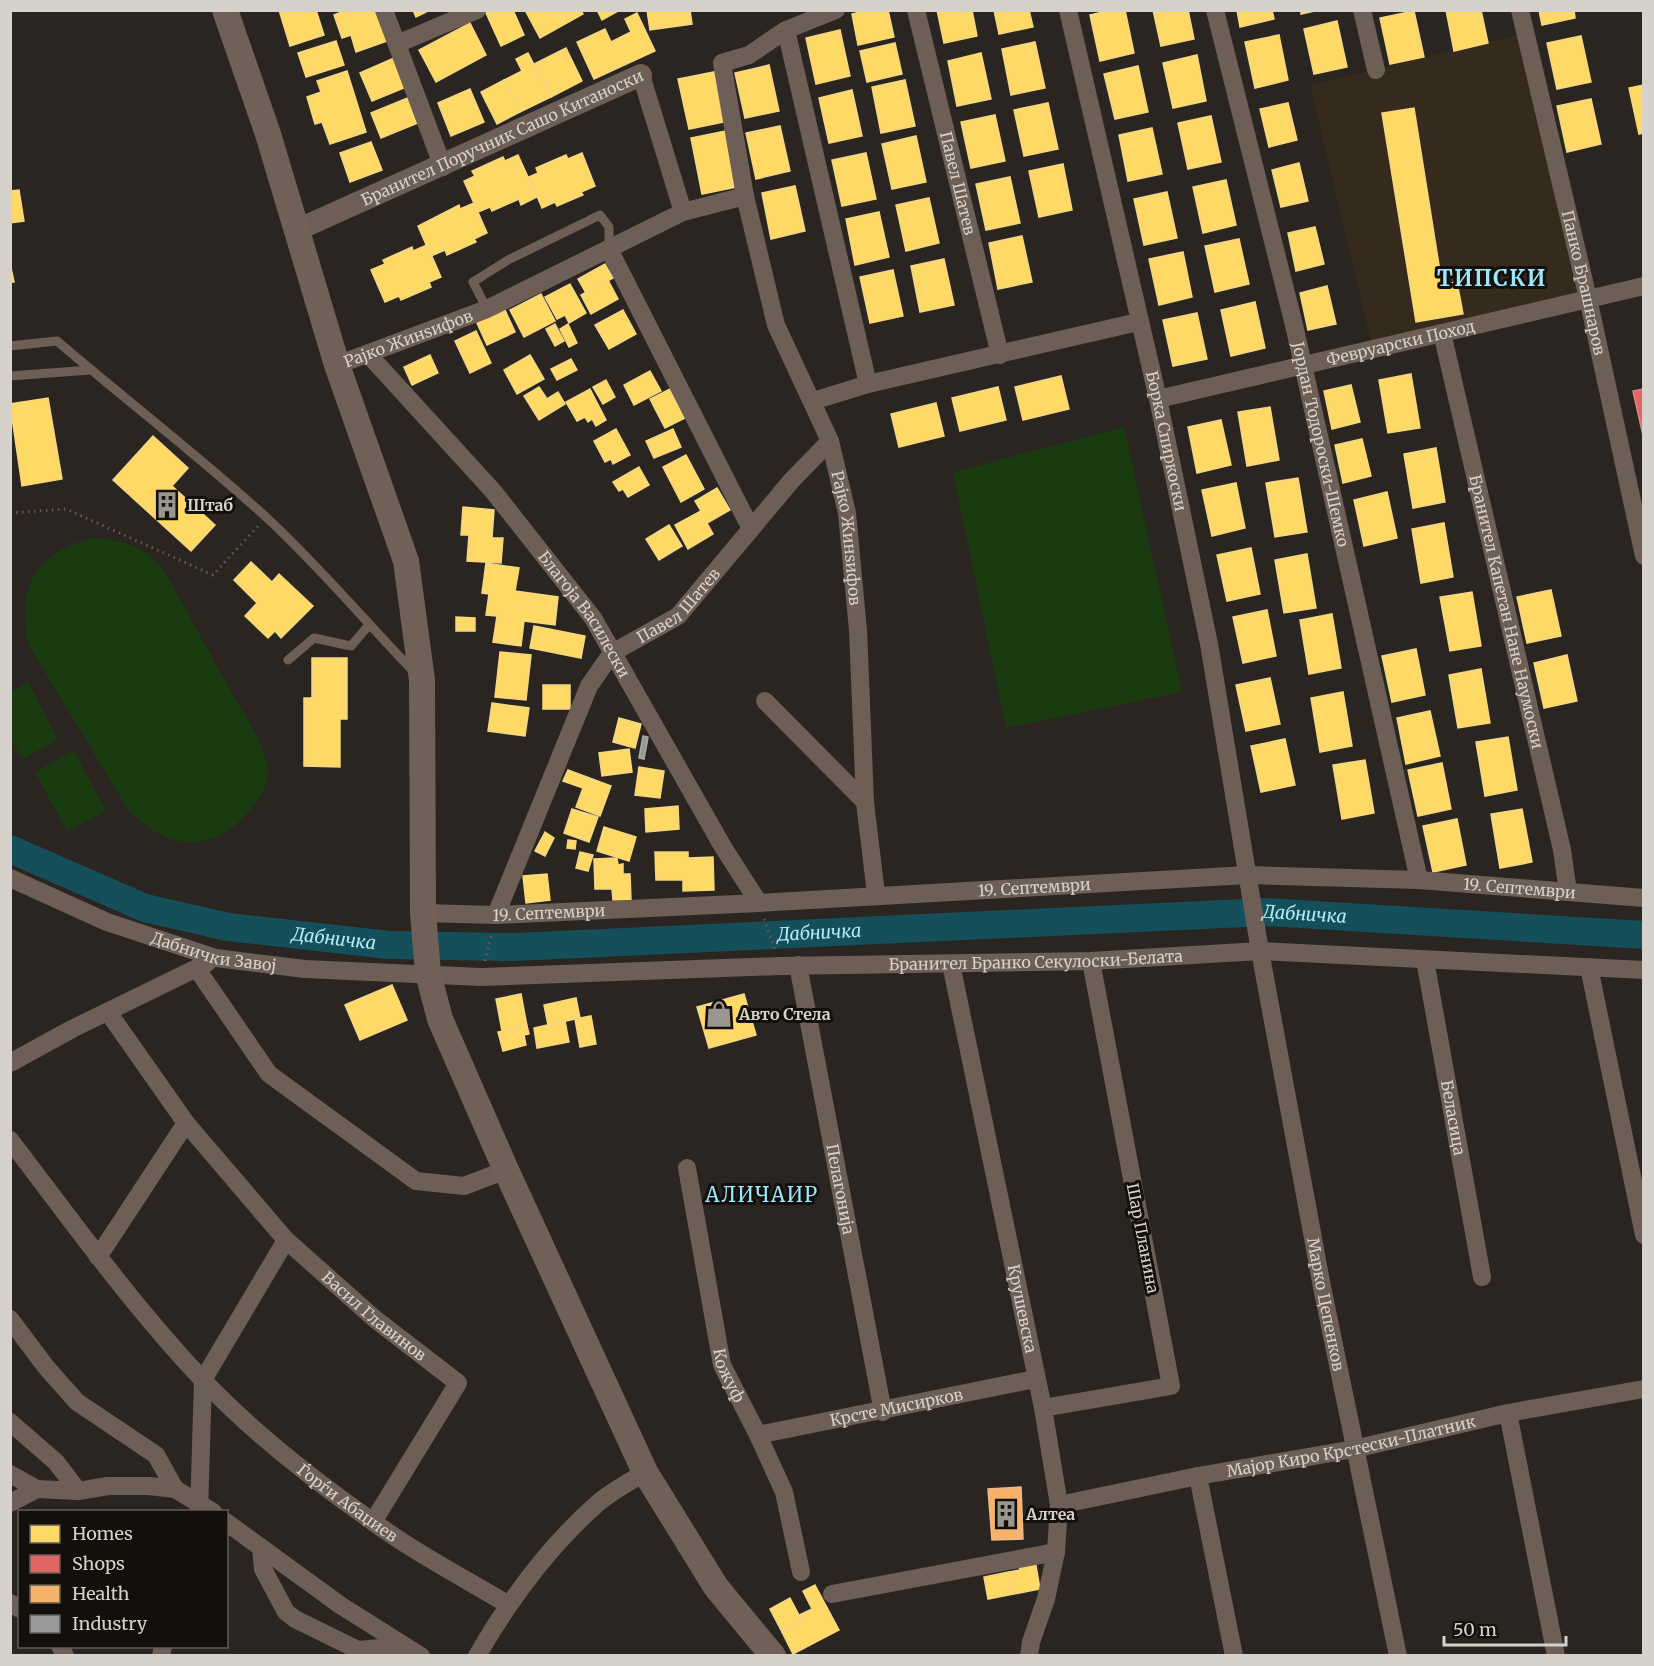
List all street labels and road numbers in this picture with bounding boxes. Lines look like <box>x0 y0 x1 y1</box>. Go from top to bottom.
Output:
street label: Бранител Поручник Сашо Китаноски <box>358 65 647 210</box>
street label: Павел Шатев <box>936 129 980 237</box>
street label: Панко Брашнаров <box>1558 208 1610 357</box>
street label: Рајко Жинѕифов <box>341 305 475 372</box>
street label: Февруарски Поход <box>1324 316 1477 370</box>
street label: Јордан Тодороски-Шемко <box>1288 339 1354 549</box>
street label: Борка Спиркоски <box>1142 369 1191 513</box>
street label: Рајко Жинѕифов <box>827 469 866 606</box>
street label: Бранител Капетан Нане Наумоски <box>1465 472 1548 751</box>
street label: Благоја Василески <box>534 547 635 681</box>
street label: Павел Шатев <box>633 564 724 647</box>
street label: 19. Септември <box>977 874 1091 900</box>
street label: 19. Септември <box>1462 874 1577 903</box>
street label: 19. Септември <box>492 900 606 925</box>
street label: Дабнички Завој <box>149 927 278 975</box>
street label: Бранител Бранко Секулоски-Белата <box>888 946 1184 974</box>
street label: Беласица <box>1437 1078 1470 1157</box>
street label: Пелагонија <box>822 1142 859 1236</box>
street label: Шар Планина <box>1122 1181 1164 1295</box>
street label: Марко Цепенков <box>1303 1236 1349 1373</box>
street label: Крушевска <box>1004 1263 1041 1355</box>
street label: Васил Главинов <box>318 1267 430 1365</box>
street label: Кожуф <box>709 1347 750 1406</box>
street label: Крсте Мисирков <box>828 1384 964 1430</box>
street label: Мајор Киро Крстески-Платник <box>1225 1411 1478 1481</box>
street label: Ѓорѓи Абаџиев <box>293 1459 402 1546</box>

